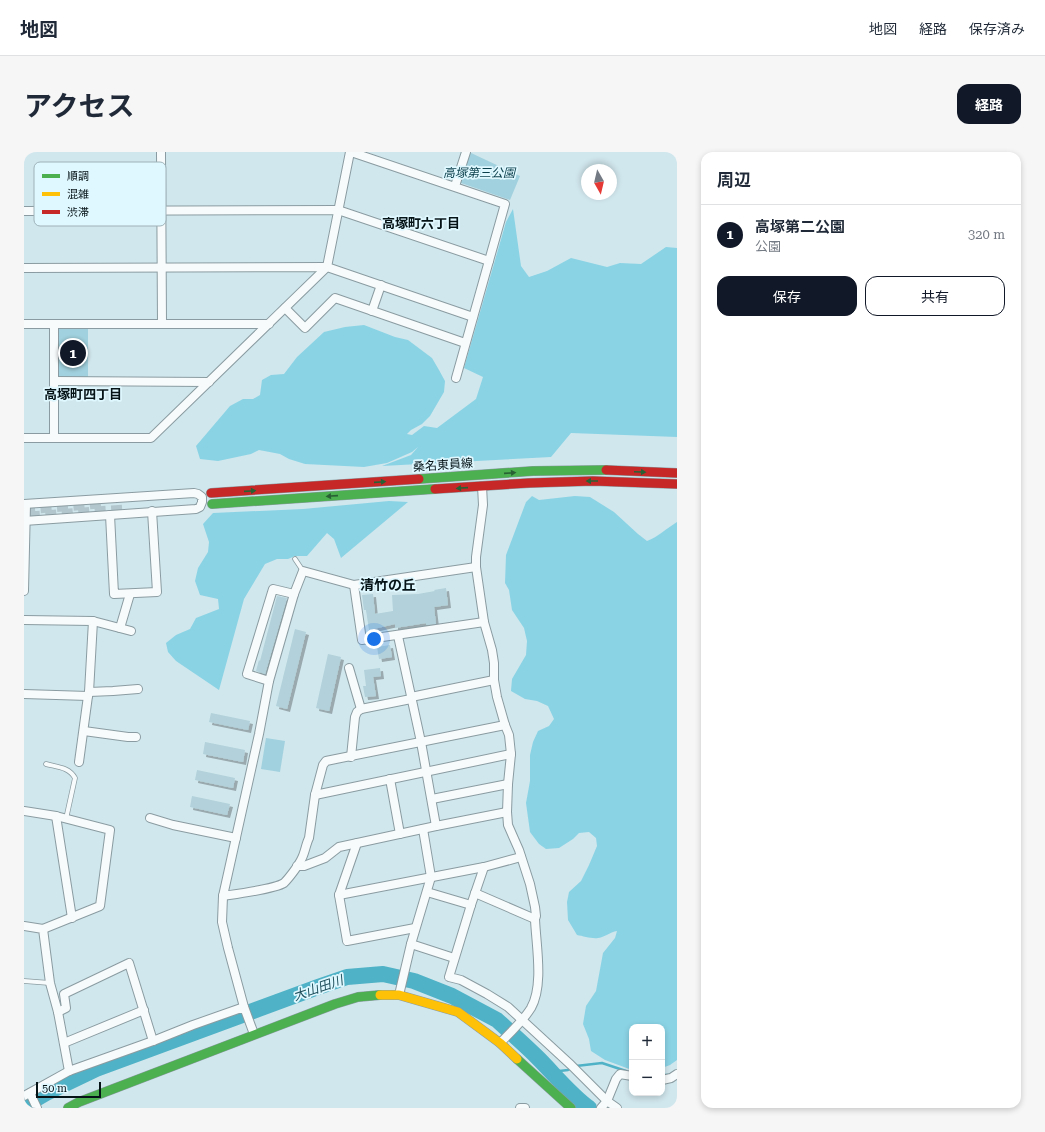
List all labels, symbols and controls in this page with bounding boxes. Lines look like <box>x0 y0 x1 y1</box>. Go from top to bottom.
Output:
text: 地図 <box>20 18 58 41</box>
text: 地図 <box>869 21 897 37</box>
text: 経路 <box>919 21 947 37</box>
text: 保存済み <box>969 21 1025 37</box>
button: 経路 <box>957 84 1021 124</box>
text: アクセス <box>24 90 135 123</box>
legend <box>34 162 166 226</box>
north arrow <box>581 164 617 200</box>
park label: 高塚第三公園 <box>443 166 517 180</box>
text: 順調 <box>67 170 89 183</box>
text: 周辺 <box>717 170 751 190</box>
text: 混雑 <box>67 188 89 201</box>
text: 渋滞 <box>67 206 89 219</box>
district label: 高塚町六丁目 <box>382 216 460 231</box>
text: 高塚第二公園 <box>755 218 845 236</box>
text: 1 <box>726 227 734 242</box>
text: 320 m <box>968 227 1005 242</box>
text: 公園 <box>755 239 781 254</box>
button: 保存 <box>717 276 857 316</box>
button: 共有 <box>865 276 1005 316</box>
pin: 1 <box>60 338 86 368</box>
district label: 高塚町四丁目 <box>44 387 122 402</box>
street label: 桑名東員線 <box>413 456 473 474</box>
one-way arrow <box>504 469 516 476</box>
one-way arrow <box>634 469 647 475</box>
one-way arrow <box>374 478 386 485</box>
one-way arrow <box>585 478 598 484</box>
one-way arrow <box>456 484 468 491</box>
one-way arrow <box>244 487 256 494</box>
one-way arrow <box>326 493 338 500</box>
district label: 清竹の丘 <box>360 577 416 593</box>
your location <box>364 629 384 649</box>
water label: 大山田川 <box>291 972 347 1004</box>
map controls <box>629 1024 665 1096</box>
button: + <box>629 1024 665 1060</box>
button: − <box>629 1060 665 1096</box>
scale bar <box>36 1080 101 1099</box>
text: 50 m <box>42 1082 67 1095</box>

